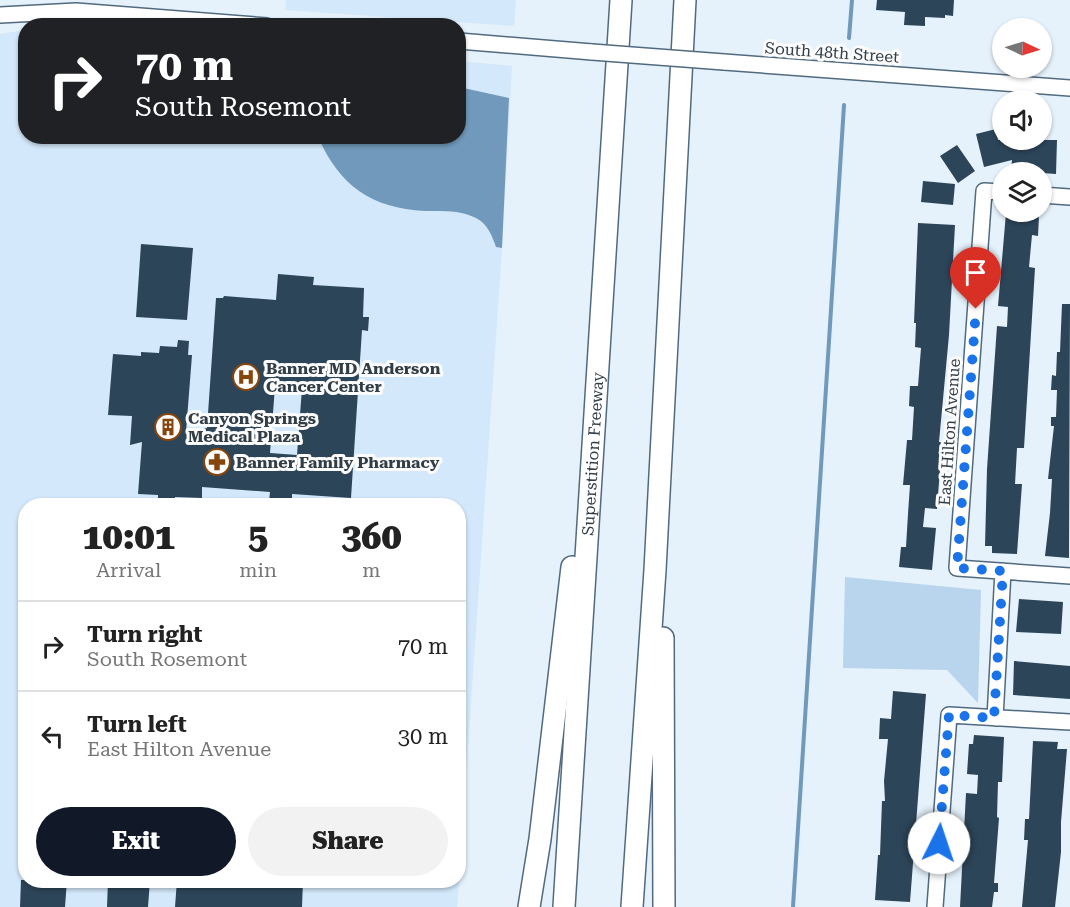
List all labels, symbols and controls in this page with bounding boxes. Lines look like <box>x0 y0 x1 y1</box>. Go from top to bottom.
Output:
north arrow <box>992 18 1052 78</box>
map controls <box>992 18 1052 222</box>
street label: South 48th Street <box>764 38 900 67</box>
text: 70 m <box>135 41 233 90</box>
icon: right <box>36 42 114 120</box>
button: sound <box>992 90 1052 150</box>
text: South Rosemont <box>135 91 351 123</box>
button: layers <box>992 162 1052 222</box>
pin <box>950 247 1001 309</box>
icon: arrive <box>959 256 992 289</box>
street label: East Hilton Avenue <box>935 358 964 506</box>
place label: Banner MD Anderson Cancer Center <box>266 359 441 396</box>
hospital icon: Banner MD Anderson Cancer Center <box>231 362 261 392</box>
street label: Superstition Freeway <box>578 371 608 536</box>
place label: Canyon Springs Medical Plaza <box>188 409 316 446</box>
building icon: Canyon Springs Medical Plaza <box>153 412 183 442</box>
pharmacy icon: Banner Family Pharmacy <box>202 447 232 477</box>
place label: Banner Family Pharmacy <box>236 453 440 472</box>
text: 10:01 <box>82 516 175 558</box>
text: 5 <box>248 516 268 558</box>
text: 360 <box>341 516 402 558</box>
text: Arrival <box>96 558 161 582</box>
text: min <box>239 558 277 582</box>
text: m <box>362 558 381 582</box>
text: Turn right <box>87 622 202 647</box>
icon: right <box>36 630 69 663</box>
text: 70 m <box>398 634 448 659</box>
text: South Rosemont <box>87 647 247 671</box>
text: Turn left <box>87 712 187 737</box>
icon: left <box>36 720 69 753</box>
text: 30 m <box>398 724 448 749</box>
text: East Hilton Avenue <box>87 737 271 761</box>
button: Exit <box>36 807 236 876</box>
button: Share <box>248 807 448 876</box>
position arrow <box>907 811 971 875</box>

